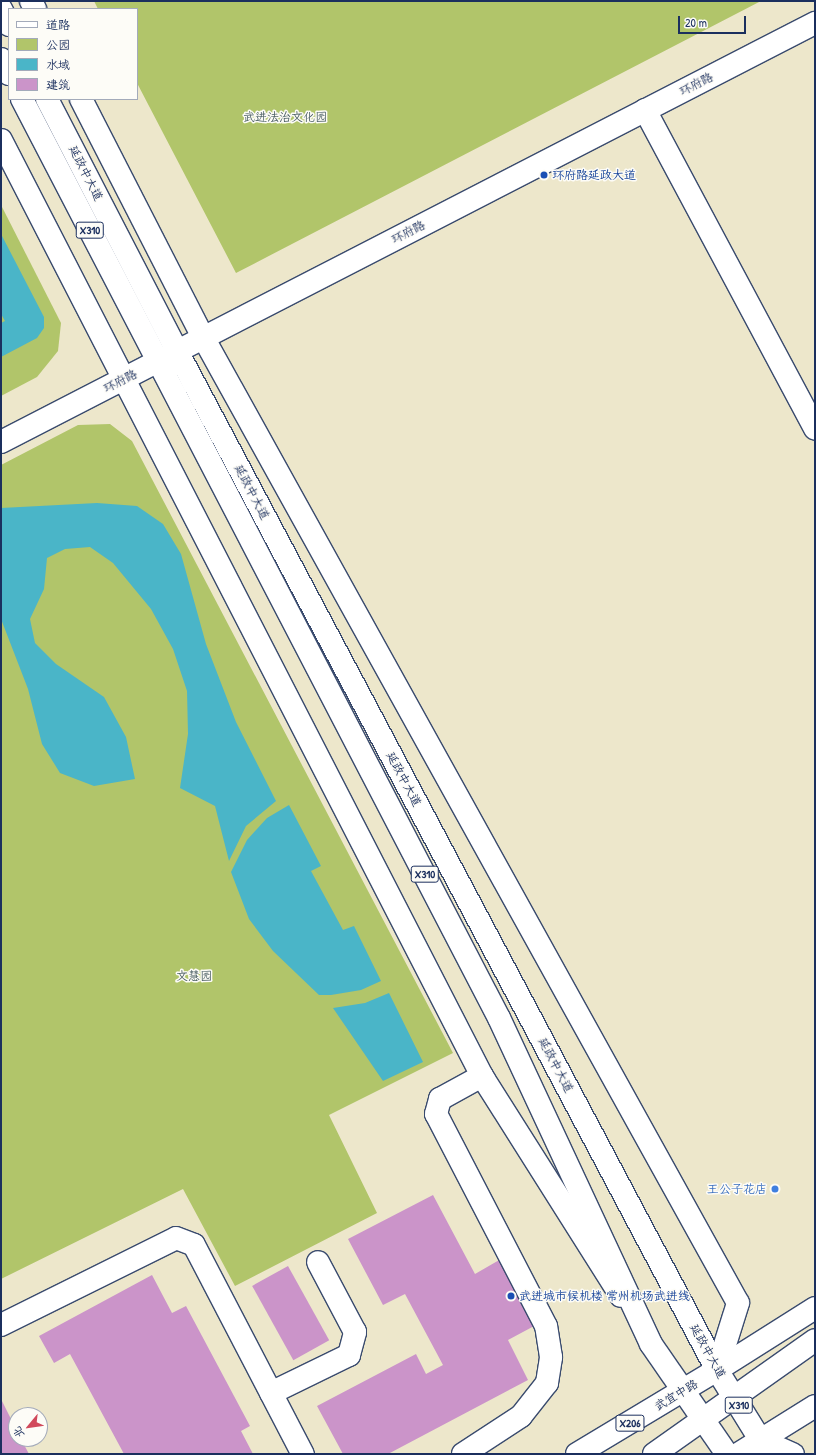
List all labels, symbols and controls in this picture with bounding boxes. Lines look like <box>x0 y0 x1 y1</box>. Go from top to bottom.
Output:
legend <box>8 8 138 100</box>
scale bar <box>680 8 748 34</box>
text: 20 m <box>685 14 707 31</box>
text: 道路 <box>46 16 70 33</box>
text: 公园 <box>46 36 70 53</box>
text: 水域 <box>46 56 70 73</box>
street label: 环府路 <box>677 69 715 99</box>
text: 建筑 <box>46 76 70 93</box>
park label: 武进法治文化园 <box>243 110 327 124</box>
street label: 延政中大道 <box>66 143 106 203</box>
place label: 环府路延政大道 <box>552 168 636 182</box>
marker: 环府路延政大道 <box>539 170 549 180</box>
street label: 环府路 <box>389 217 427 247</box>
road number: X310 <box>75 221 105 239</box>
street label: 环府路 <box>101 366 139 396</box>
street label: 延政中大道 <box>232 462 272 522</box>
street label: 延政中大道 <box>384 749 424 809</box>
road number: X310 <box>410 865 440 883</box>
park label: 文慧园 <box>176 969 212 983</box>
street label: 延政中大道 <box>536 1035 576 1095</box>
place label: 王公子花店 <box>707 1182 767 1196</box>
marker: 王公子花店 <box>770 1184 780 1194</box>
place label: 武进城市候机楼 常州机场武进线 <box>519 1289 690 1303</box>
marker: 武进城市候机楼 常州机场武进线 <box>506 1291 516 1301</box>
street label: 延政中大道 <box>687 1321 729 1381</box>
street label: 武宜中路 <box>652 1376 700 1414</box>
road number: X310 <box>724 1396 754 1414</box>
north arrow <box>8 1407 48 1447</box>
road number: X206 <box>615 1414 645 1432</box>
text: 北 <box>10 1424 27 1441</box>

